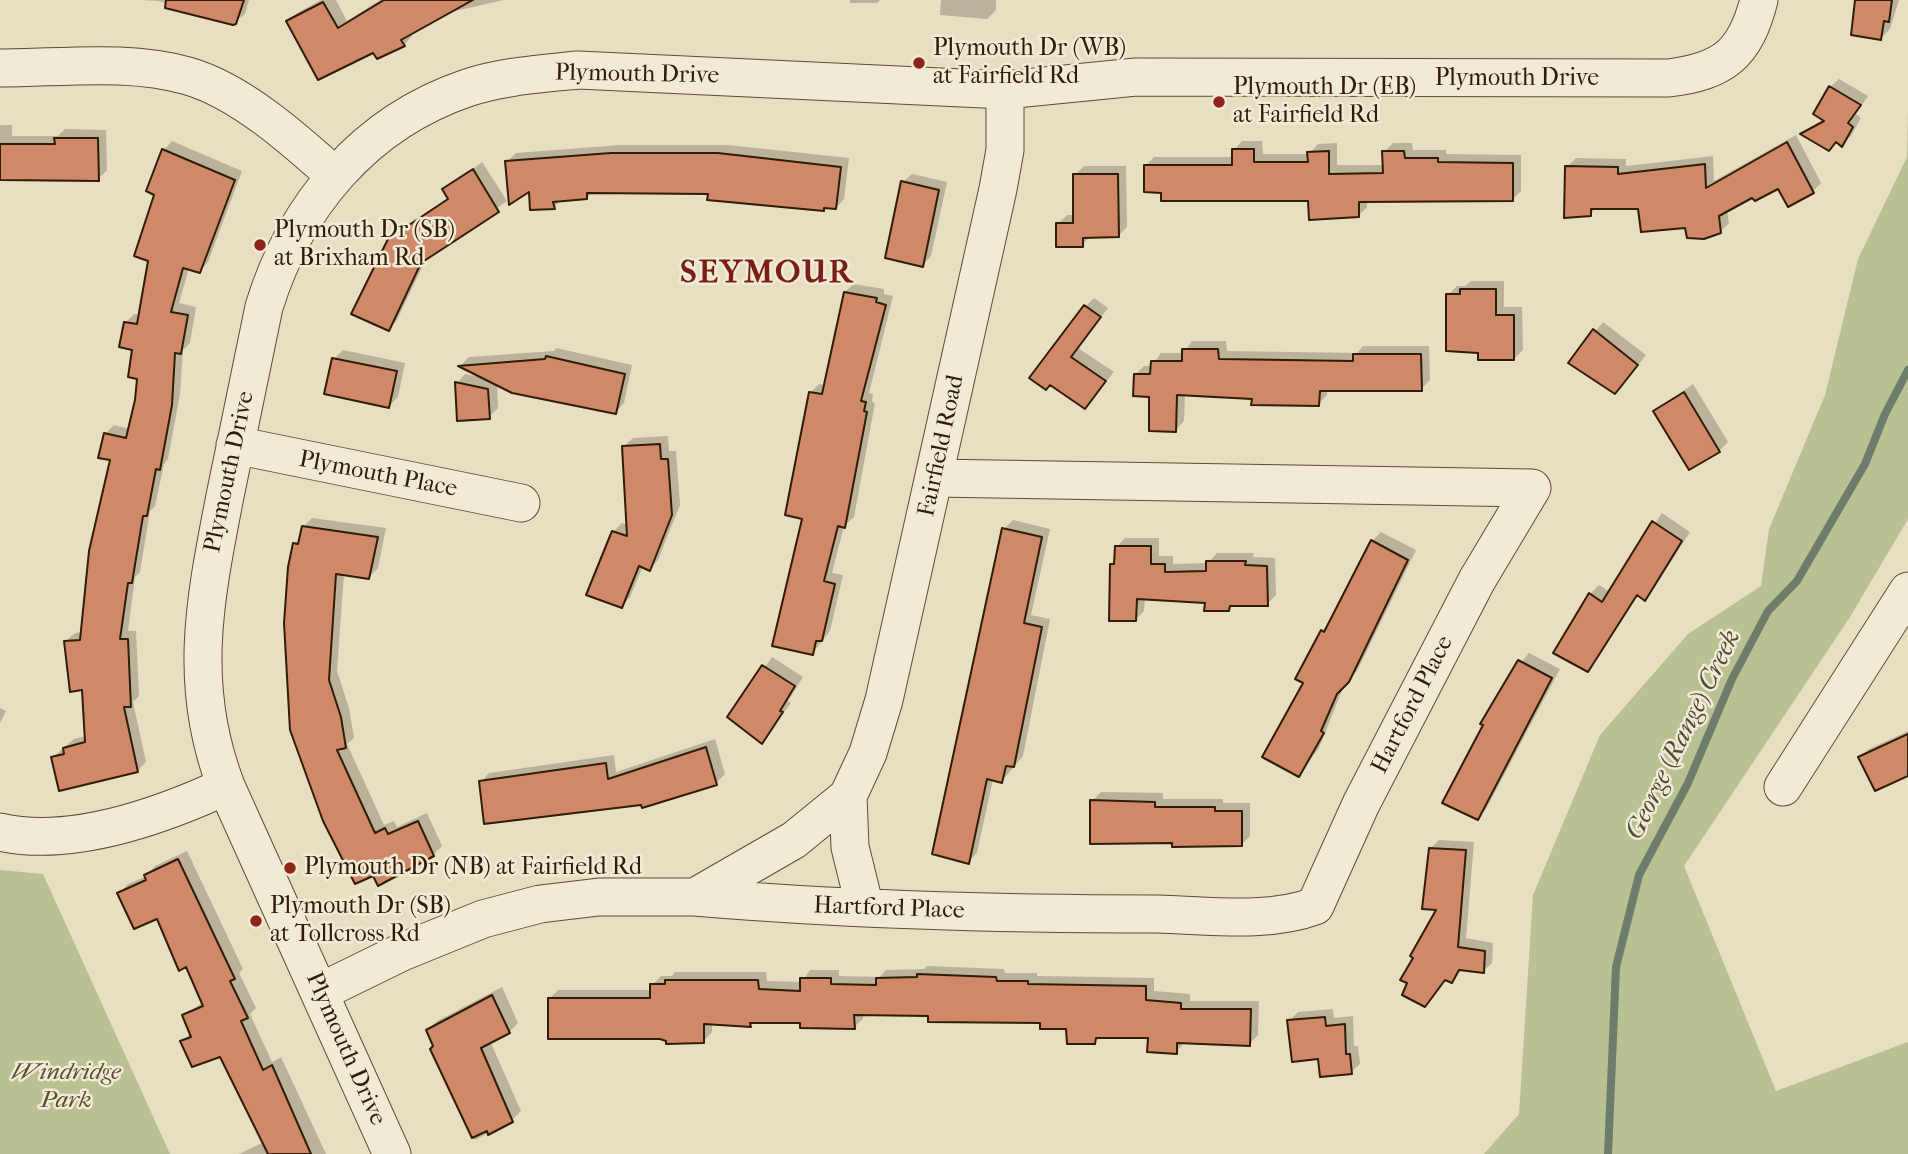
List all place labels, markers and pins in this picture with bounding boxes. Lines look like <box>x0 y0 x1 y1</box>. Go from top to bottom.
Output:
place label: Plymouth Dr (WB) at Fairfield Rd <box>933 35 1126 91</box>
marker: Plymouth Dr (WB) at Fairfield Rd <box>911 55 927 71</box>
place label: Plymouth Dr (EB) at Fairfield Rd <box>1233 74 1416 130</box>
marker: Plymouth Dr (EB) at Fairfield Rd <box>1211 94 1227 110</box>
place label: Plymouth Dr (SB) at Brixham Rd <box>274 217 455 273</box>
marker: Plymouth Dr (SB) at Brixham Rd <box>252 237 268 253</box>
place label: Plymouth Dr (NB) at Fairfield Rd <box>304 854 642 882</box>
marker: Plymouth Dr (NB) at Fairfield Rd <box>282 860 298 876</box>
place label: Plymouth Dr (SB) at Tollcross Rd <box>270 893 451 949</box>
marker: Plymouth Dr (SB) at Tollcross Rd <box>248 913 264 929</box>

